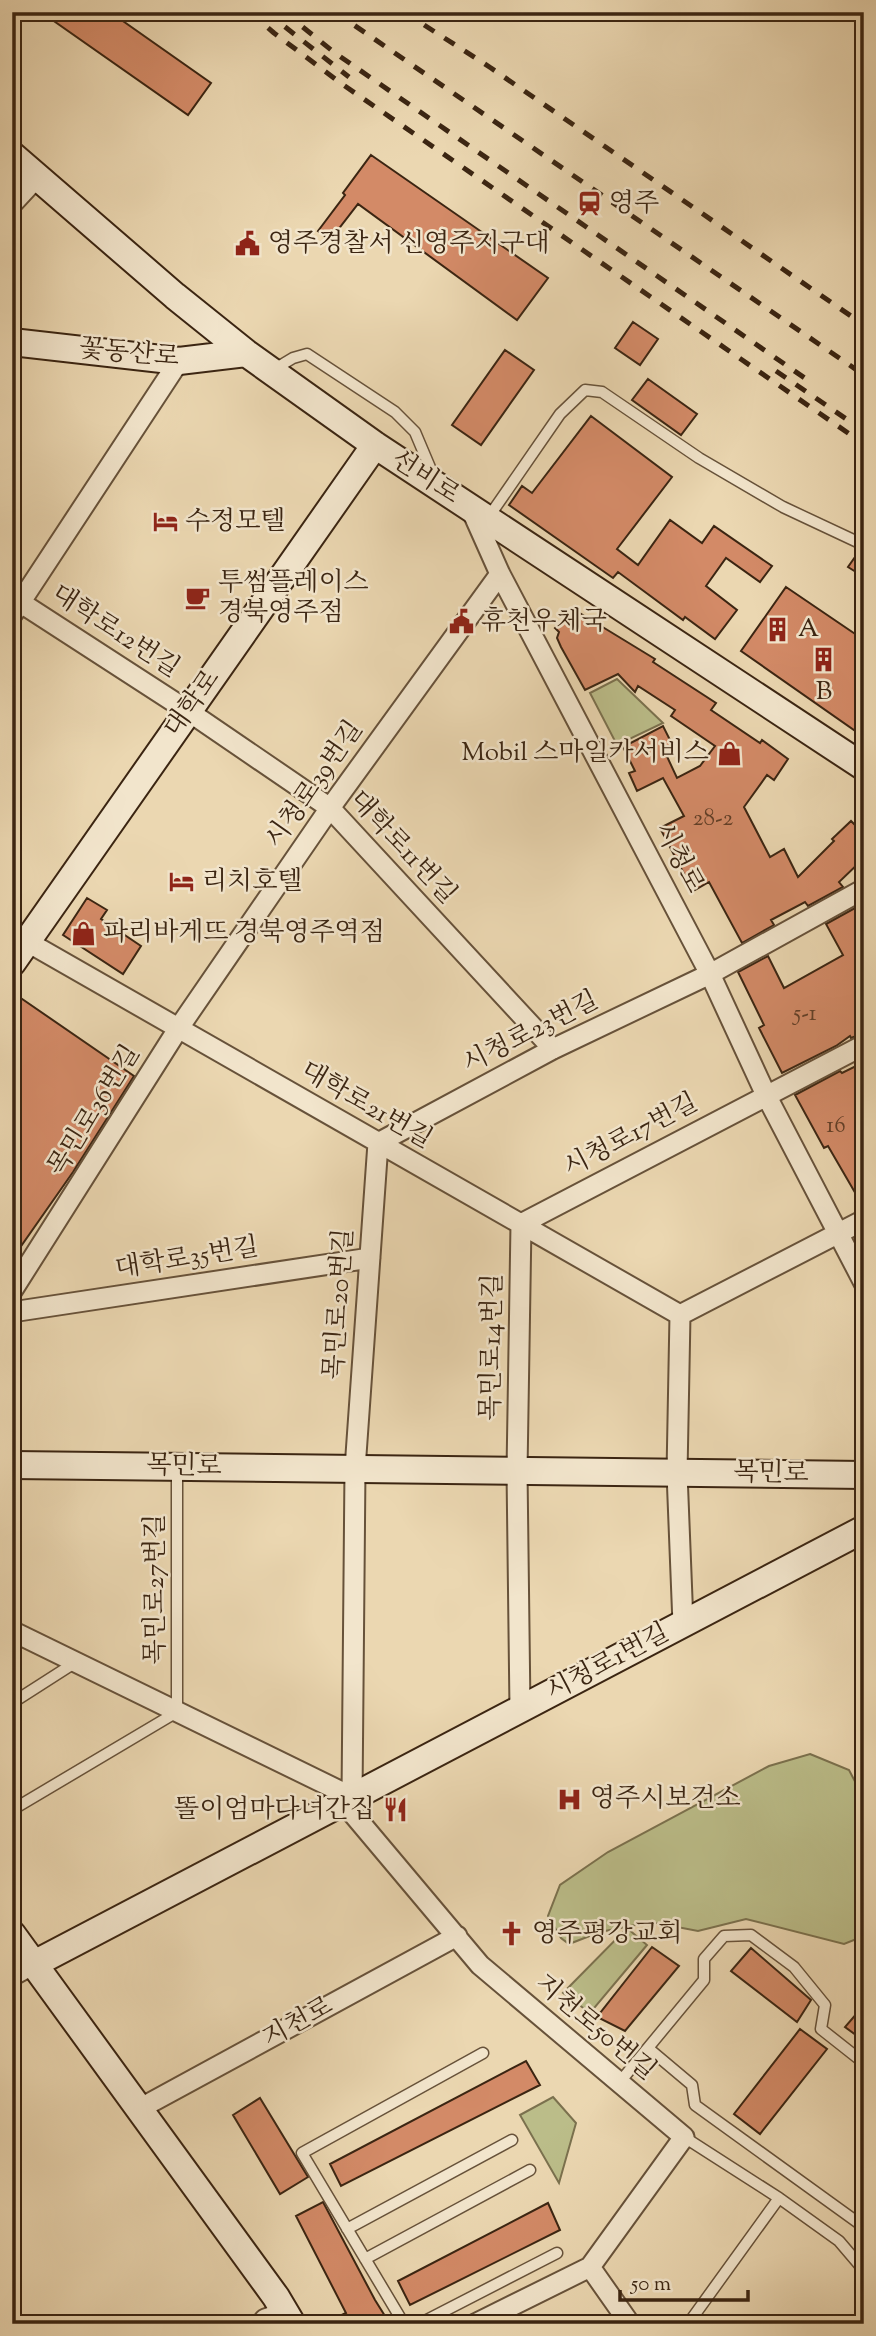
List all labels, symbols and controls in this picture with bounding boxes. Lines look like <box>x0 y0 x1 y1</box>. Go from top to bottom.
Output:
place label: 영주 <box>609 186 659 223</box>
station icon: 영주 <box>575 190 603 218</box>
place label: 영주경찰서 신영주지구대 <box>268 226 550 263</box>
public building icon: 영주경찰서 신영주지구대 <box>234 230 262 258</box>
street label: 꽃동산로 <box>77 331 181 377</box>
street label: 선비로 <box>383 442 467 514</box>
place label: 수정모텔 <box>185 504 285 541</box>
hotel icon: 수정모텔 <box>151 508 179 536</box>
place label: 투썸플레이스 경북영주점 <box>218 565 369 632</box>
street label: 대학로12번길 <box>43 577 187 687</box>
cafe icon: 투썸플레이스 경북영주점 <box>184 584 212 612</box>
place label: 휴천우체국 <box>481 604 607 641</box>
public building icon: 휴천우체국 <box>447 608 475 636</box>
place label: A <box>798 611 819 648</box>
building icon: A <box>764 615 792 643</box>
building icon: B <box>810 646 838 674</box>
street label: 대학로 <box>156 663 230 745</box>
place label: B <box>816 674 832 711</box>
street label: 시청로39번길 <box>257 714 373 856</box>
place label: Mobil 스마일카서비스 <box>461 735 709 772</box>
shop icon: Mobil 스마일카서비스 <box>715 739 743 767</box>
street label: 대학로11번길 <box>340 783 464 913</box>
house number: 28-2 <box>693 803 734 836</box>
street label: 시청로 <box>644 816 712 900</box>
place label: 리치호텔 <box>202 864 302 901</box>
hotel icon: 리치호텔 <box>168 868 196 896</box>
place label: 파리바게뜨 경북영주역점 <box>103 915 385 952</box>
shop icon: 파리바게뜨 경북영주역점 <box>69 919 97 947</box>
street label: 시청로23번길 <box>457 983 605 1083</box>
house number: 5-1 <box>791 998 817 1031</box>
street label: 목민로36번길 <box>40 1038 150 1184</box>
street label: 대학로21번길 <box>293 1053 439 1159</box>
street label: 시청로17번길 <box>557 1085 705 1187</box>
house number: 16 <box>826 1110 846 1143</box>
street label: 목민로20번길 <box>316 1227 364 1381</box>
street label: 대학로35번길 <box>113 1229 261 1289</box>
street label: 목민로14번길 <box>473 1273 513 1421</box>
street label: 목민로 <box>146 1448 222 1486</box>
street label: 목민로 <box>733 1455 809 1493</box>
street label: 목민로27번길 <box>138 1514 175 1664</box>
street label: 시청로1번길 <box>540 1615 676 1711</box>
place label: 영주시보건소 <box>590 1781 741 1818</box>
hospital icon: 영주시보건소 <box>556 1785 584 1813</box>
place label: 똘이엄마다녀간집 <box>174 1792 375 1829</box>
restaurant icon: 똘이엄마다녀간집 <box>381 1796 409 1824</box>
place label: 영주평강교회 <box>532 1916 683 1953</box>
church icon: 영주평강교회 <box>498 1920 526 1948</box>
street label: 지천로50번길 <box>526 1966 664 2090</box>
street label: 지천로 <box>256 1989 340 2057</box>
scale bar <box>620 2259 748 2303</box>
text: 50 m <box>630 2270 671 2300</box>

